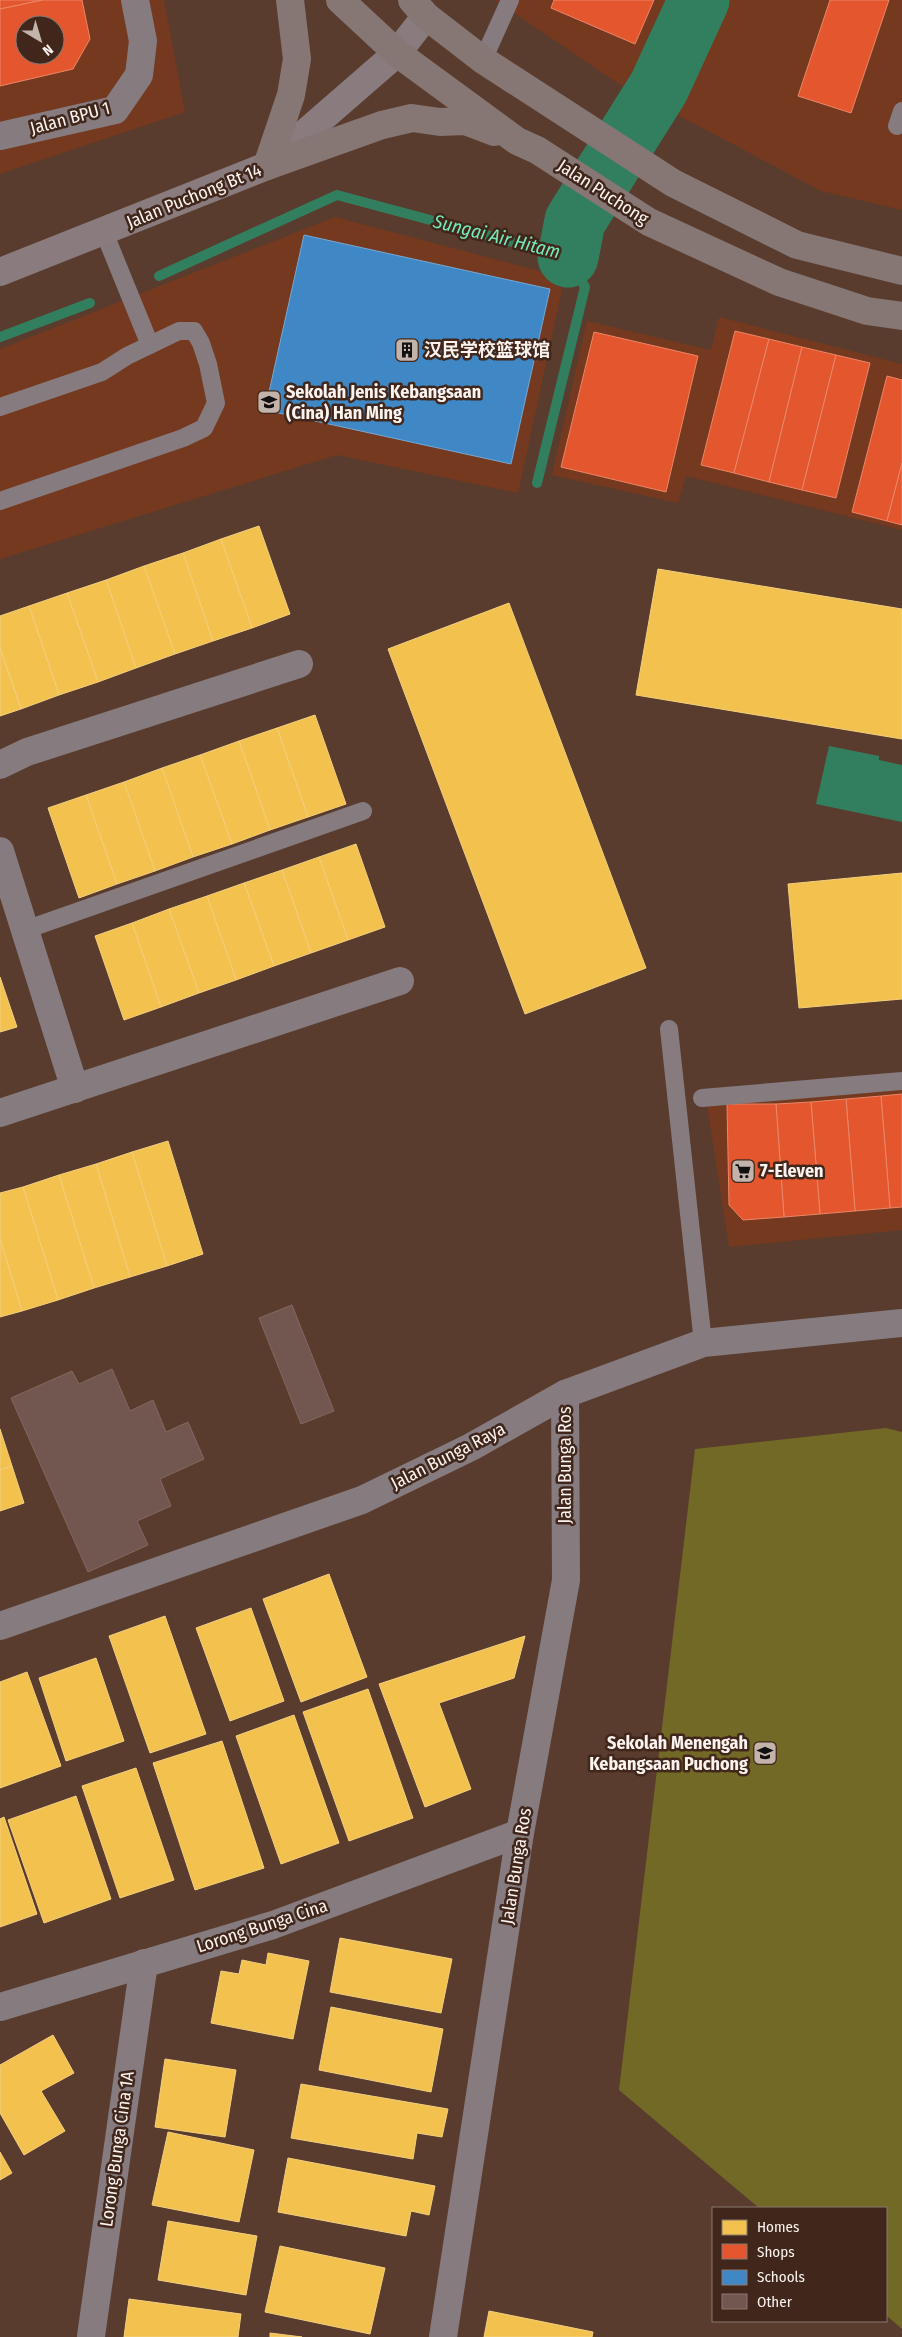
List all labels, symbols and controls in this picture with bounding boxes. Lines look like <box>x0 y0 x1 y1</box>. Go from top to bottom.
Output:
north arrow <box>15 15 65 65</box>
text: N <box>39 41 56 59</box>
street label: Jalan BPU 1 <box>28 97 112 139</box>
street label: Jalan Puchong <box>553 155 653 230</box>
street label: Jalan Puchong Bt 14 <box>123 159 265 233</box>
water label: Sungai Air Hitam <box>430 209 563 263</box>
building icon: 汉民学校篮球馆 <box>394 337 420 363</box>
place label: 汉民学校篮球馆 <box>424 339 550 361</box>
place label: Sekolah Jenis Kebangsaan (Cina) Han Ming <box>286 381 481 424</box>
school or university icon: Sekolah Jenis Kebangsaan (Cina) Han Ming <box>256 389 282 415</box>
supermarket icon: 7-Eleven <box>730 1158 756 1184</box>
place label: 7-Eleven <box>760 1160 823 1182</box>
street label: Jalan Bunga Ros <box>554 1406 576 1524</box>
street label: Jalan Bunga Raya <box>387 1418 509 1494</box>
place label: Sekolah Menengah Kebangsaan Puchong <box>589 1732 748 1775</box>
school or university icon: Sekolah Menengah Kebangsaan Puchong <box>752 1740 778 1766</box>
street label: Jalan Bunga Ros <box>496 1806 536 1926</box>
street label: Lorong Bunga Cina <box>194 1894 330 1958</box>
street label: Lorong Bunga Cina 1A <box>95 2069 139 2228</box>
legend <box>712 2207 887 2322</box>
text: Homes <box>757 2218 799 2236</box>
text: Shops <box>757 2243 795 2261</box>
text: Schools <box>757 2268 805 2286</box>
text: Other <box>757 2293 793 2311</box>

